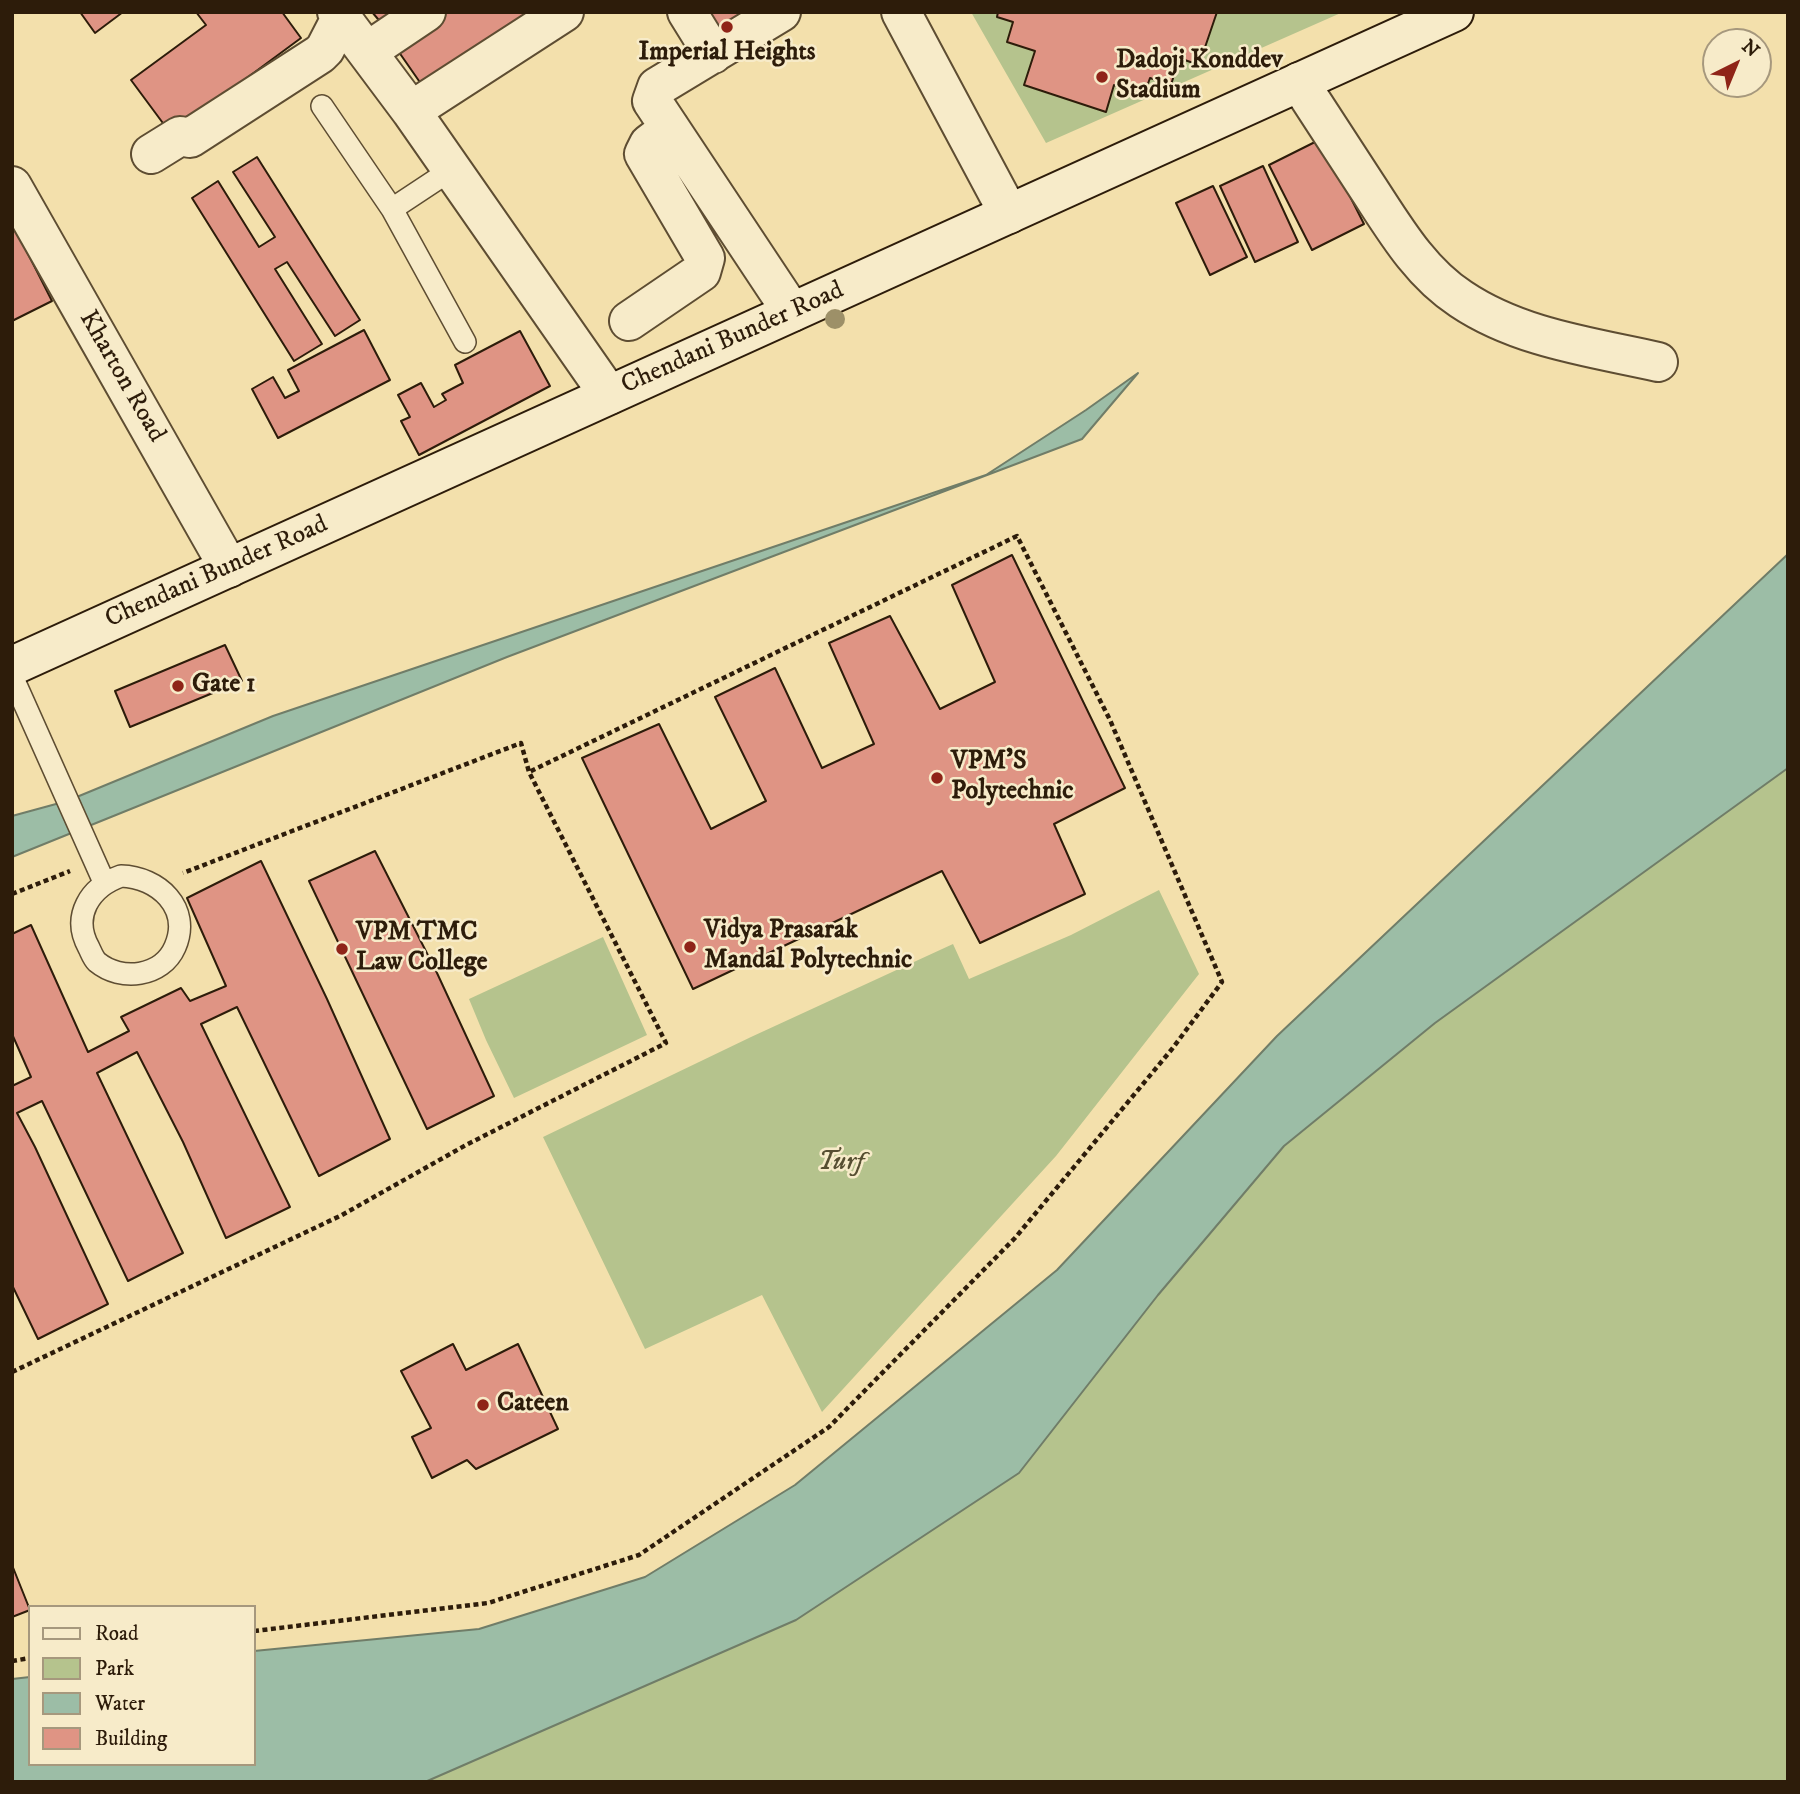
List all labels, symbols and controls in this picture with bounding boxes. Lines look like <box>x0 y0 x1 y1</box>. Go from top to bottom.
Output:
marker: Imperial Heights <box>719 19 735 35</box>
north arrow <box>1702 28 1772 98</box>
text: N <box>1737 35 1764 62</box>
place label: Imperial Heights <box>639 38 815 70</box>
place label: Dadoji Konddev Stadium <box>1116 46 1283 108</box>
marker: Dadoji Konddev Stadium <box>1094 69 1110 85</box>
street label: Chendani Bunder Road <box>617 276 849 402</box>
street label: Kharton Road <box>71 306 171 448</box>
street label: Chendani Bunder Road <box>101 510 333 636</box>
place label: Gate 1 <box>192 670 255 702</box>
marker: Gate 1 <box>170 678 186 694</box>
place label: VPM'S Polytechnic <box>951 747 1073 808</box>
marker: VPM'S Polytechnic <box>929 770 945 786</box>
place label: Vidya Prasarak Mandal Polytechnic <box>704 916 912 978</box>
place label: VPM TMC Law College <box>356 918 487 979</box>
marker: Vidya Prasarak Mandal Polytechnic <box>682 939 698 955</box>
marker: VPM TMC Law College <box>334 941 350 957</box>
park label: Turf <box>818 1148 864 1180</box>
place label: Cateen <box>497 1389 569 1421</box>
marker: Cateen <box>475 1397 491 1413</box>
legend <box>28 1605 256 1766</box>
text: Road <box>95 1621 139 1647</box>
text: Park <box>95 1656 134 1682</box>
text: Water <box>95 1691 145 1717</box>
text: Building <box>95 1726 167 1752</box>

